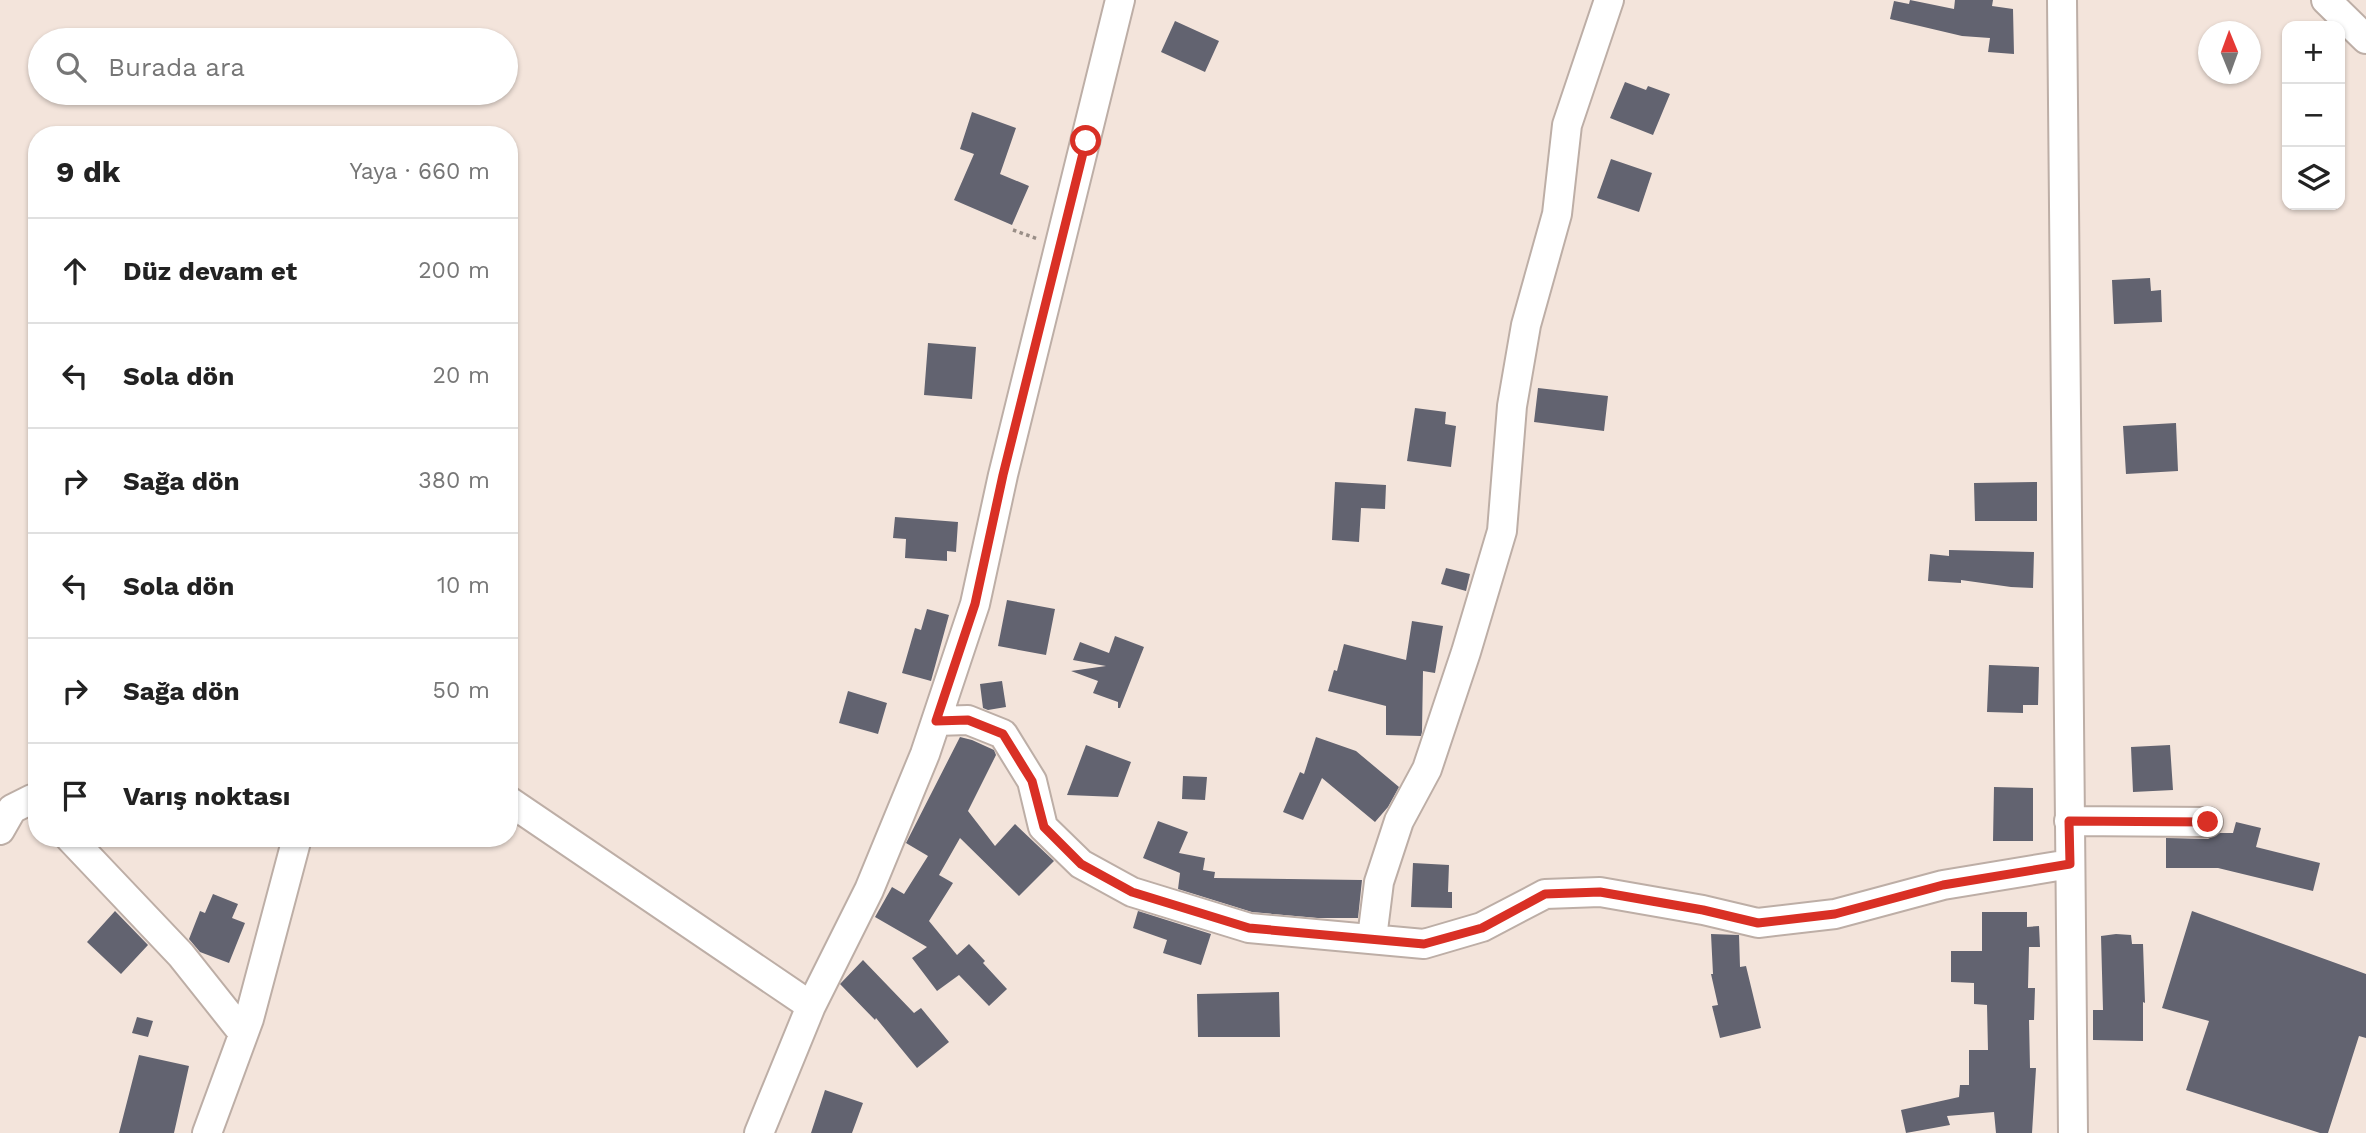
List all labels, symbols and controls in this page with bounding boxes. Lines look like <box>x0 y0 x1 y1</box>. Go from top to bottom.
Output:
north arrow <box>2198 21 2261 84</box>
map controls <box>2282 21 2345 210</box>
button: + <box>2282 21 2345 84</box>
search box <box>28 28 518 105</box>
icon: search <box>52 48 90 86</box>
text: Burada ara <box>108 52 245 82</box>
button: − <box>2282 84 2345 147</box>
route start <box>1070 125 1101 156</box>
button: layers <box>2282 147 2345 210</box>
text: 9 dk <box>56 154 121 189</box>
text: Yaya · 660 m <box>350 158 490 185</box>
icon: ahead <box>56 252 94 290</box>
text: Düz devam et <box>123 256 297 286</box>
text: 200 m <box>418 257 490 284</box>
icon: left <box>56 357 94 395</box>
text: Sola dön <box>123 361 234 391</box>
text: 20 m <box>433 362 490 389</box>
icon: right <box>56 462 94 500</box>
text: Sağa dön <box>123 466 240 496</box>
text: 380 m <box>418 467 490 494</box>
icon: left <box>56 567 94 605</box>
text: Sola dön <box>123 571 234 601</box>
text: 10 m <box>437 572 490 599</box>
icon: right <box>56 672 94 710</box>
text: Sağa dön <box>123 676 240 706</box>
text: 50 m <box>433 677 490 704</box>
icon: arrive <box>56 777 94 815</box>
text: Varış noktası <box>123 781 290 811</box>
route end <box>2192 806 2223 837</box>

